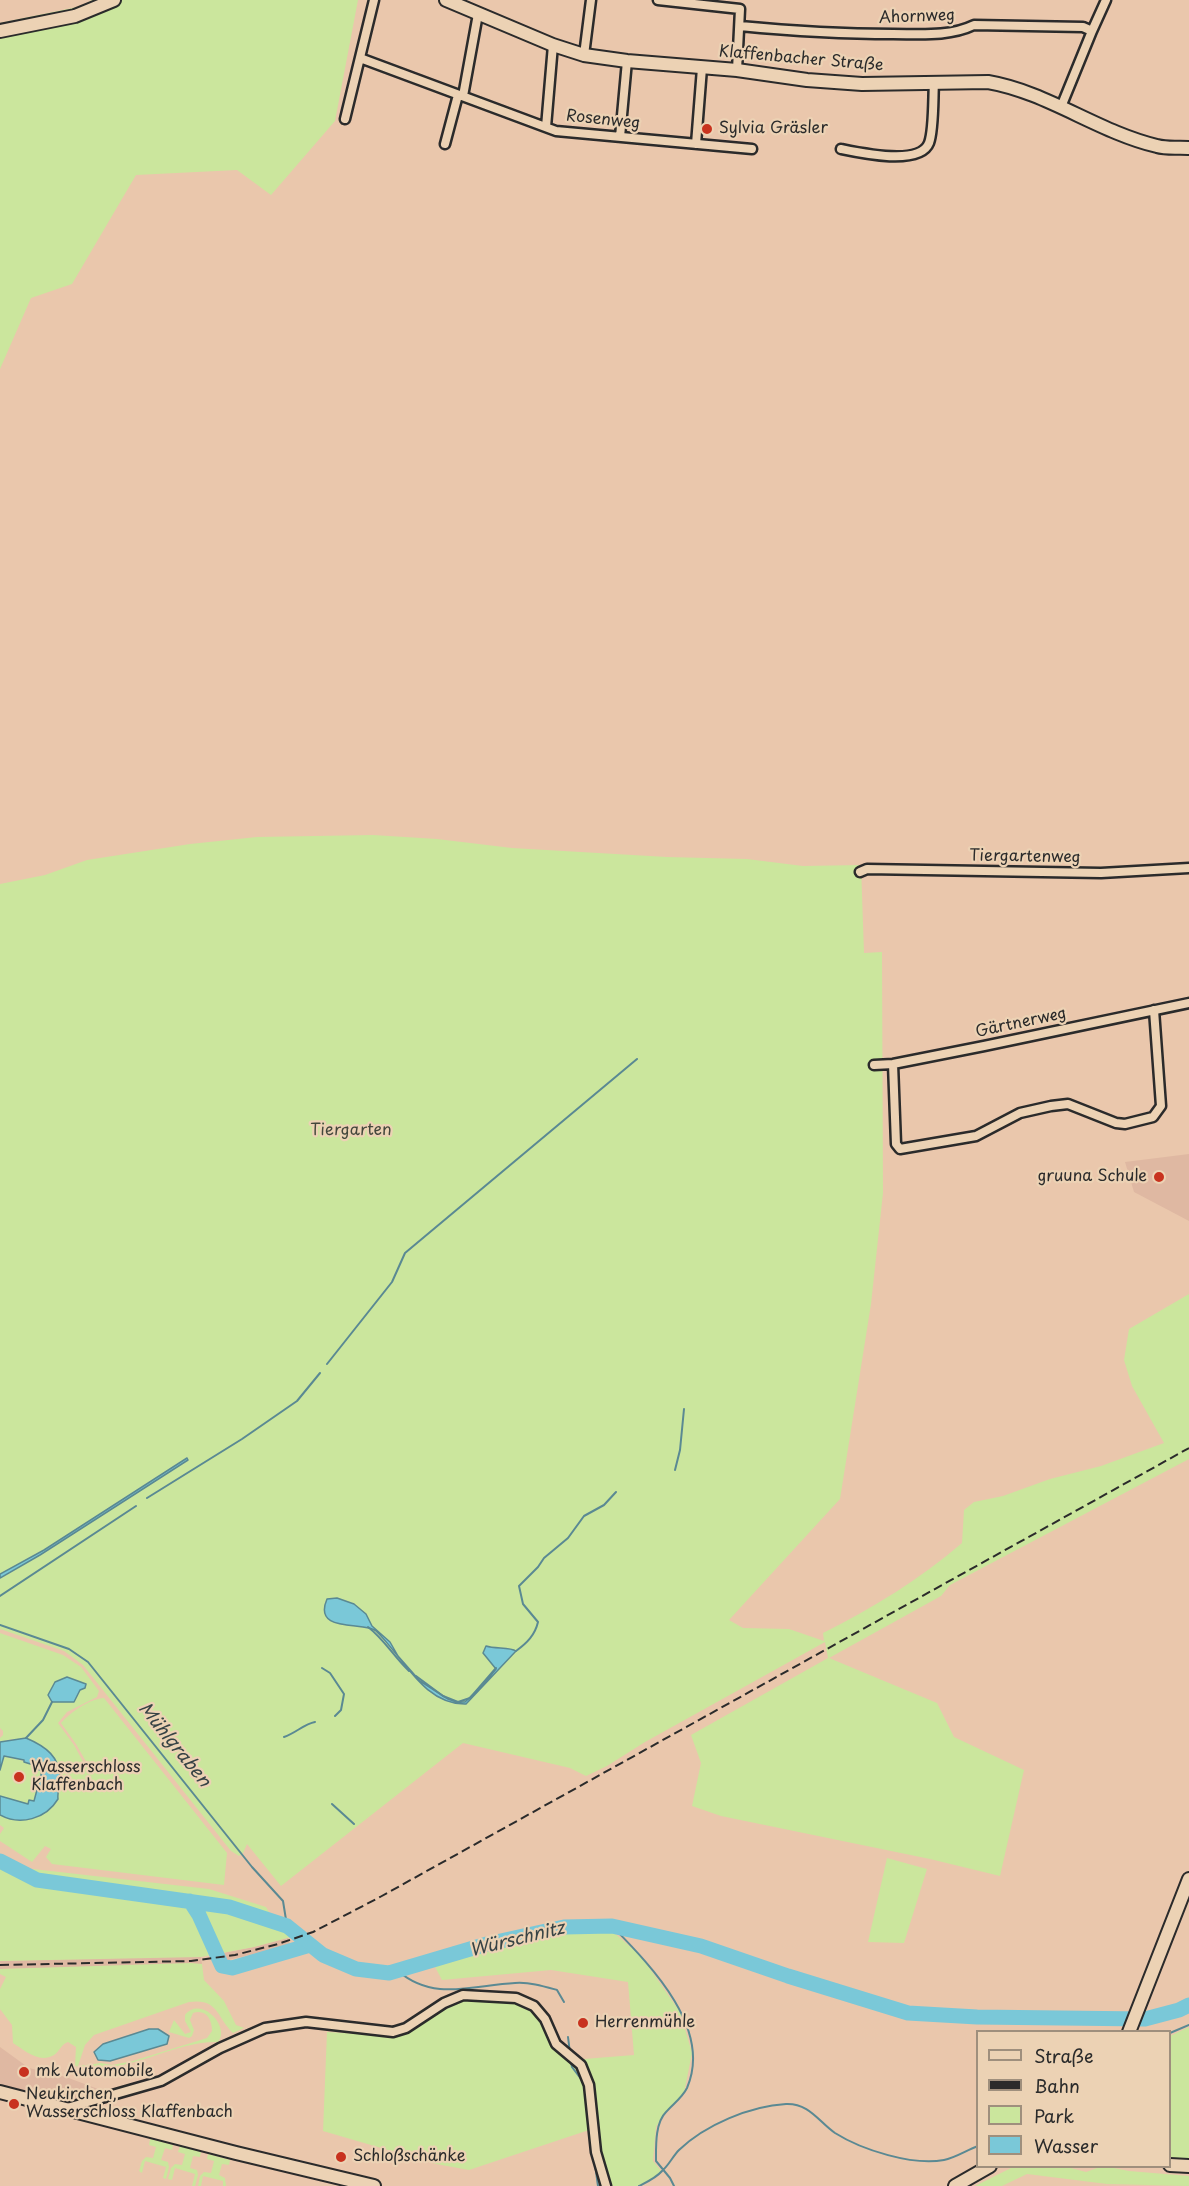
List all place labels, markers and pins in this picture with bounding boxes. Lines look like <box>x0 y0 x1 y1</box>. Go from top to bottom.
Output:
place label: Sylvia Gräsler <box>719 119 828 139</box>
marker: Sylvia Gräsler <box>700 122 714 136</box>
place label: gruuna Schule <box>1038 1167 1147 1187</box>
marker: gruuna Schule <box>1152 1170 1166 1184</box>
place label: Wasserschloss Klaffenbach <box>31 1758 141 1796</box>
marker: Wasserschloss Klaffenbach <box>12 1770 26 1784</box>
place label: Herrenmühle <box>595 2013 695 2033</box>
marker: Herrenmühle <box>576 2016 590 2030</box>
place label: mk Automobile <box>36 2062 154 2082</box>
marker: mk Automobile <box>17 2065 31 2079</box>
place label: Neukirchen, Wasserschloss Klaffenbach <box>26 2085 233 2123</box>
marker: Neukirchen, Wasserschloss Klaffenbach <box>7 2097 21 2111</box>
place label: Schloßschänke <box>353 2147 466 2167</box>
marker: Schloßschänke <box>334 2150 348 2164</box>

